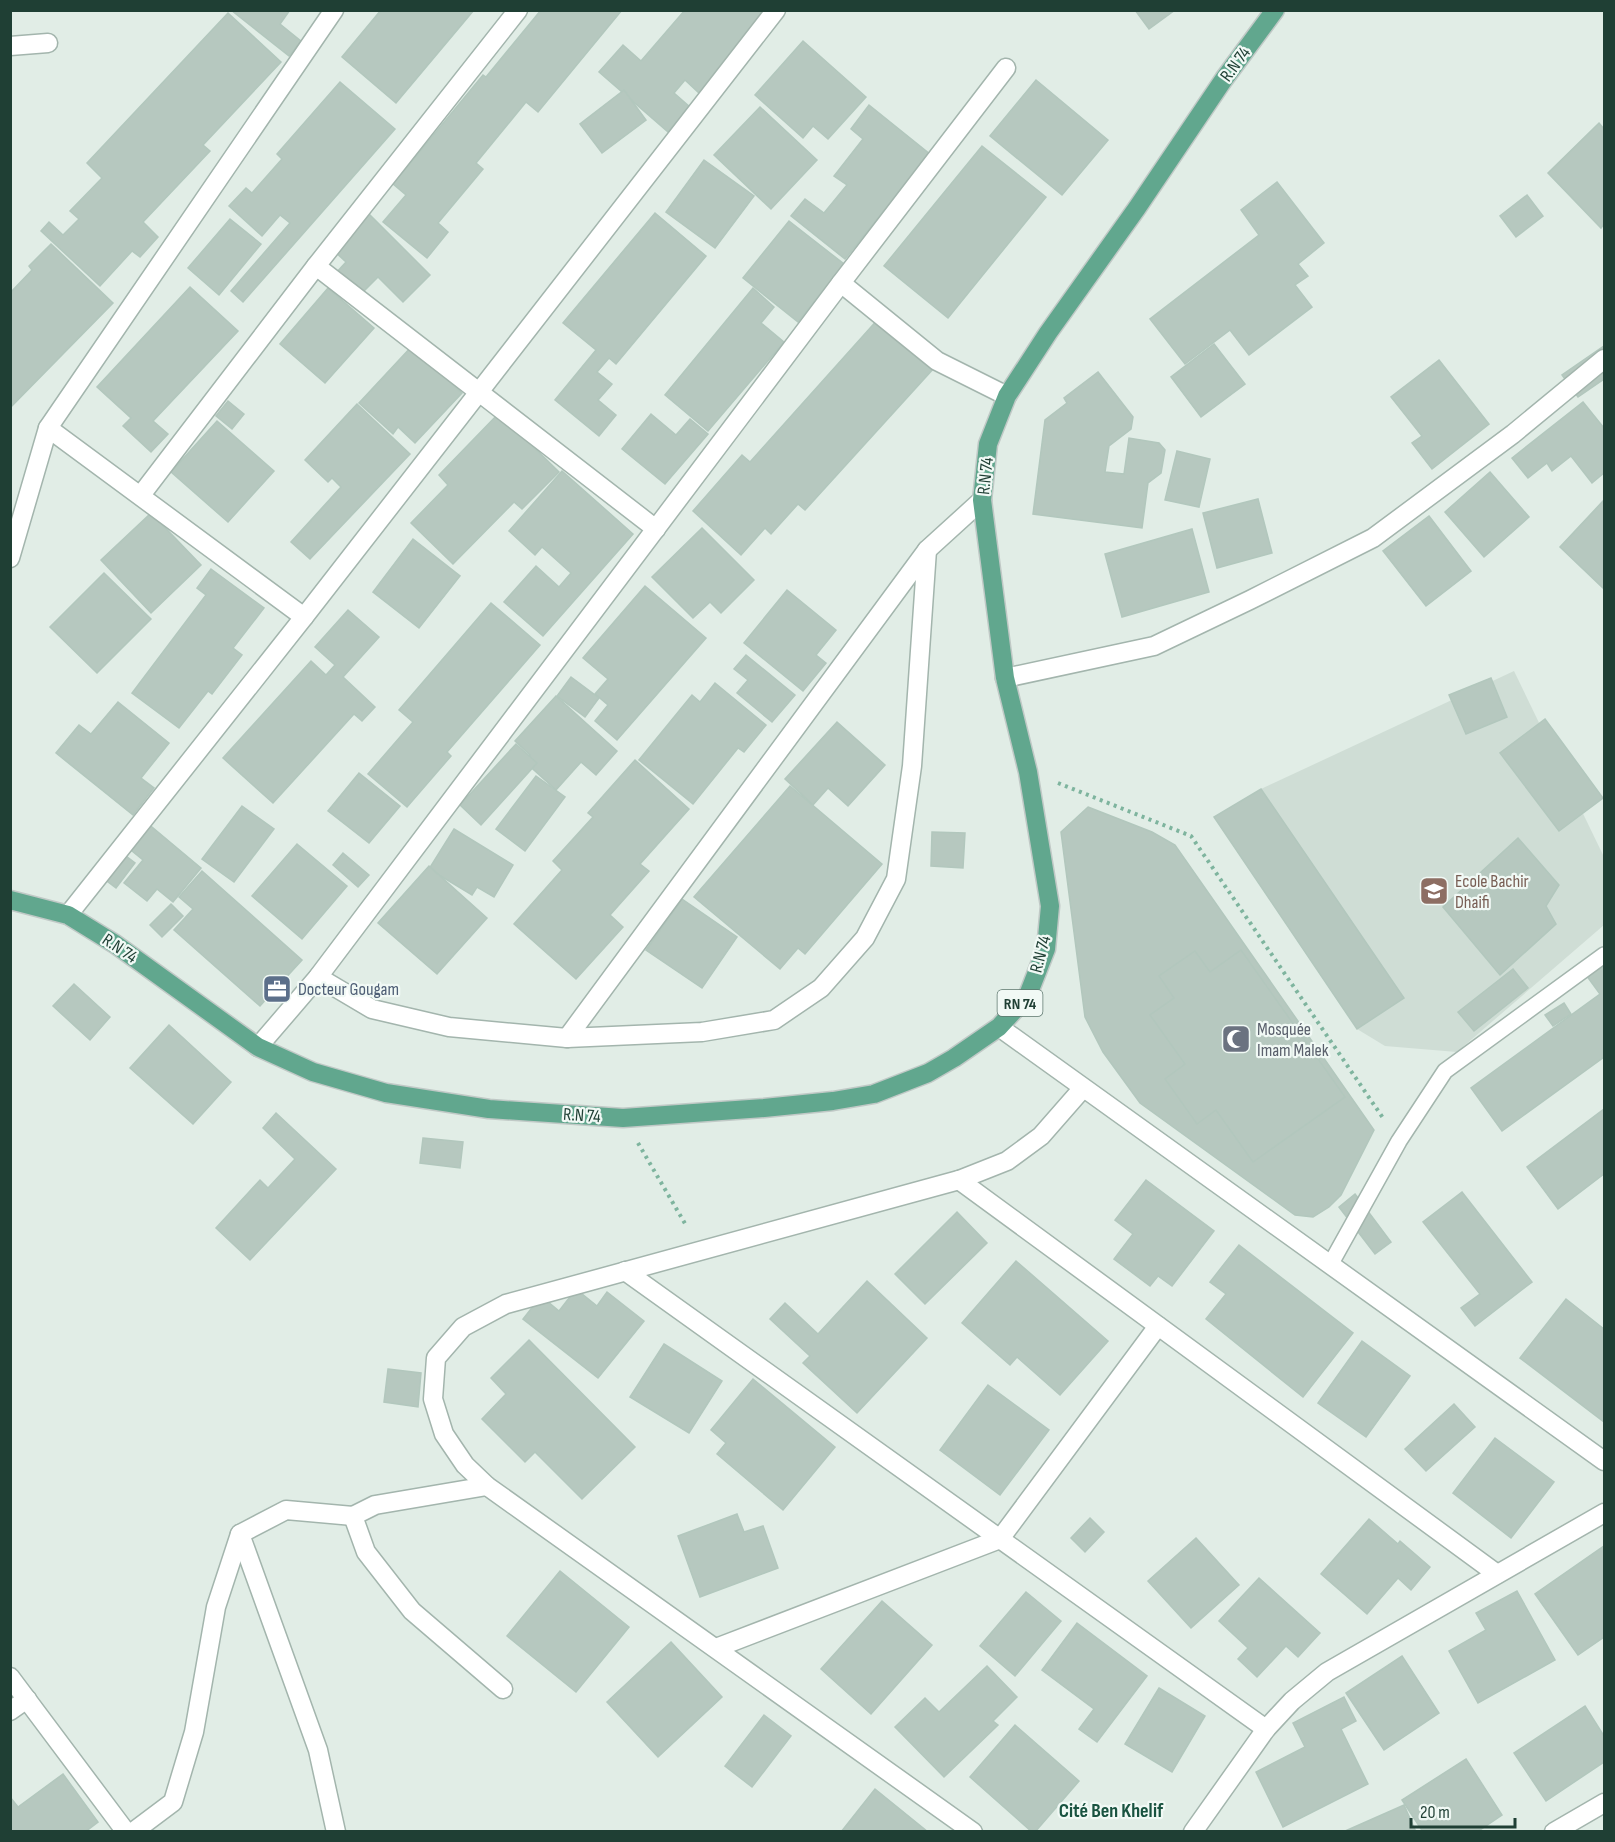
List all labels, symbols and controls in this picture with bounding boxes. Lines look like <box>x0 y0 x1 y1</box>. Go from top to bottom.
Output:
street label: R.N 74 <box>1216 43 1255 86</box>
street label: R.N 74 <box>973 456 998 496</box>
place label: Ecole Bachir Dhaifi <box>1455 871 1529 913</box>
school or university icon: Ecole Bachir Dhaifi <box>1418 875 1450 907</box>
street label: R.N 74 <box>98 929 142 968</box>
street label: R.N 74 <box>1025 933 1056 975</box>
office icon: Docteur Gougam <box>261 973 293 1005</box>
place label: Docteur Gougam <box>298 979 399 1000</box>
road number: RN 74 <box>998 990 1042 1016</box>
place label: Mosquée Imam Malek <box>1257 1019 1329 1061</box>
mosque icon: Mosquée Imam Malek <box>1220 1023 1252 1055</box>
street label: R.N 74 <box>562 1104 602 1127</box>
scale bar <box>1411 1791 1514 1829</box>
district label: Cité Ben Khelif <box>1059 1799 1164 1823</box>
text: 20 m <box>1420 1802 1450 1823</box>

